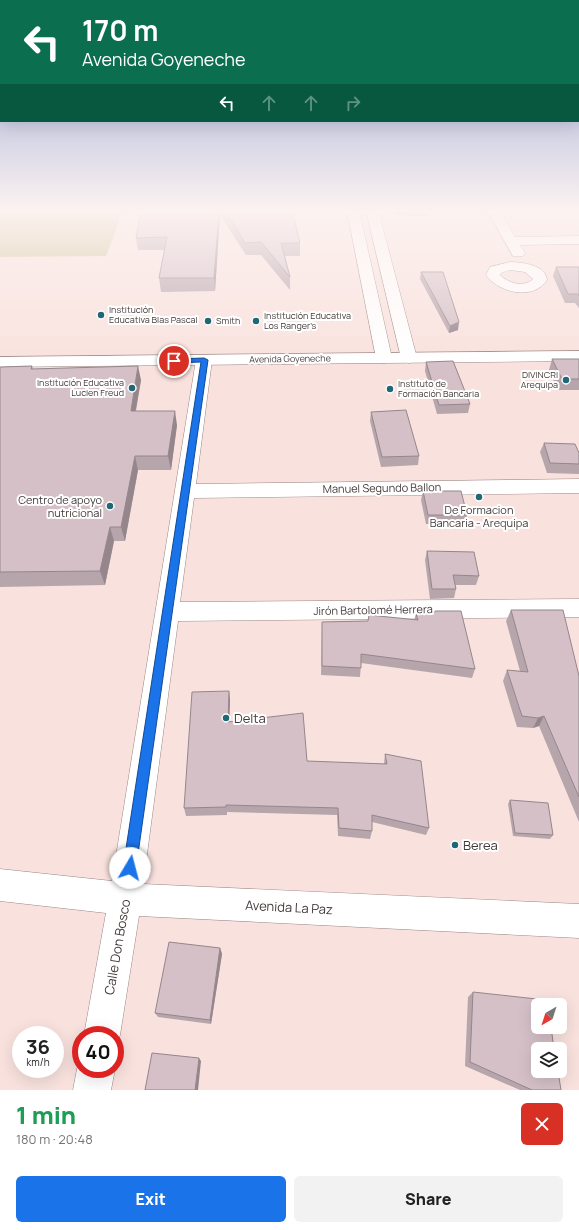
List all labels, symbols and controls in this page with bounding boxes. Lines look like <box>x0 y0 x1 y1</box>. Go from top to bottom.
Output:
text: 170 m <box>82 11 158 49</box>
icon: left <box>16 16 68 68</box>
text: Avenida Goyeneche <box>82 47 246 71</box>
icon: left <box>216 92 238 114</box>
icon: ahead <box>258 92 280 114</box>
icon: ahead <box>300 92 322 114</box>
icon: right <box>342 92 364 114</box>
place label: Institución Educativa Blas Pascal <box>109 303 198 326</box>
place label: Institución Educativa Los Ranger's <box>264 309 351 332</box>
marker: Institución Educativa Blas Pascal <box>96 310 106 320</box>
place label: Smith <box>216 314 240 327</box>
marker: Smith <box>203 316 213 326</box>
marker: Institución Educativa Los Ranger's <box>251 316 261 326</box>
pin <box>157 344 191 378</box>
icon: arrive <box>163 350 185 372</box>
street label: Avenida Goyeneche <box>249 351 331 366</box>
place label: DIVINCRI Arequipa <box>521 368 558 391</box>
marker: DIVINCRI Arequipa <box>561 375 571 385</box>
place label: Institución Educativa Lucien Freud <box>37 376 124 399</box>
place label: Instituto de Formación Bancaria <box>398 377 479 400</box>
marker: Institución Educativa Lucien Freud <box>127 383 137 393</box>
marker: Instituto de Formación Bancaria <box>385 384 395 394</box>
street label: Manuel Segundo Ballon <box>323 479 441 496</box>
place label: Centro de apoyo nutricional <box>18 492 102 520</box>
marker: De Formacion Bancaria - Arequipa <box>474 492 484 502</box>
marker: Centro de apoyo nutricional <box>105 501 115 511</box>
place label: De Formacion Bancaria - Arequipa <box>430 502 528 530</box>
street label: Jirón Bartolomé Herrera <box>313 601 433 618</box>
place label: Delta <box>234 709 266 727</box>
marker: Delta <box>221 713 231 723</box>
place label: Berea <box>463 836 498 854</box>
marker: Berea <box>450 840 460 850</box>
position arrow <box>109 847 151 889</box>
street label: Avenida La Paz <box>245 896 333 918</box>
street label: Calle Don Bosco <box>100 898 134 996</box>
north arrow <box>531 998 567 1034</box>
map controls <box>531 998 567 1078</box>
speed limit sign: 40 <box>72 1026 124 1078</box>
text: 36 <box>26 1033 50 1060</box>
button: layers <box>531 1042 567 1078</box>
text: km/h <box>26 1055 50 1069</box>
text: 1 min <box>16 1098 76 1131</box>
button: close <box>521 1103 563 1145</box>
text: 180 m · 20:48 <box>16 1130 93 1148</box>
button: Exit <box>16 1176 286 1222</box>
button: Share <box>294 1176 563 1222</box>

